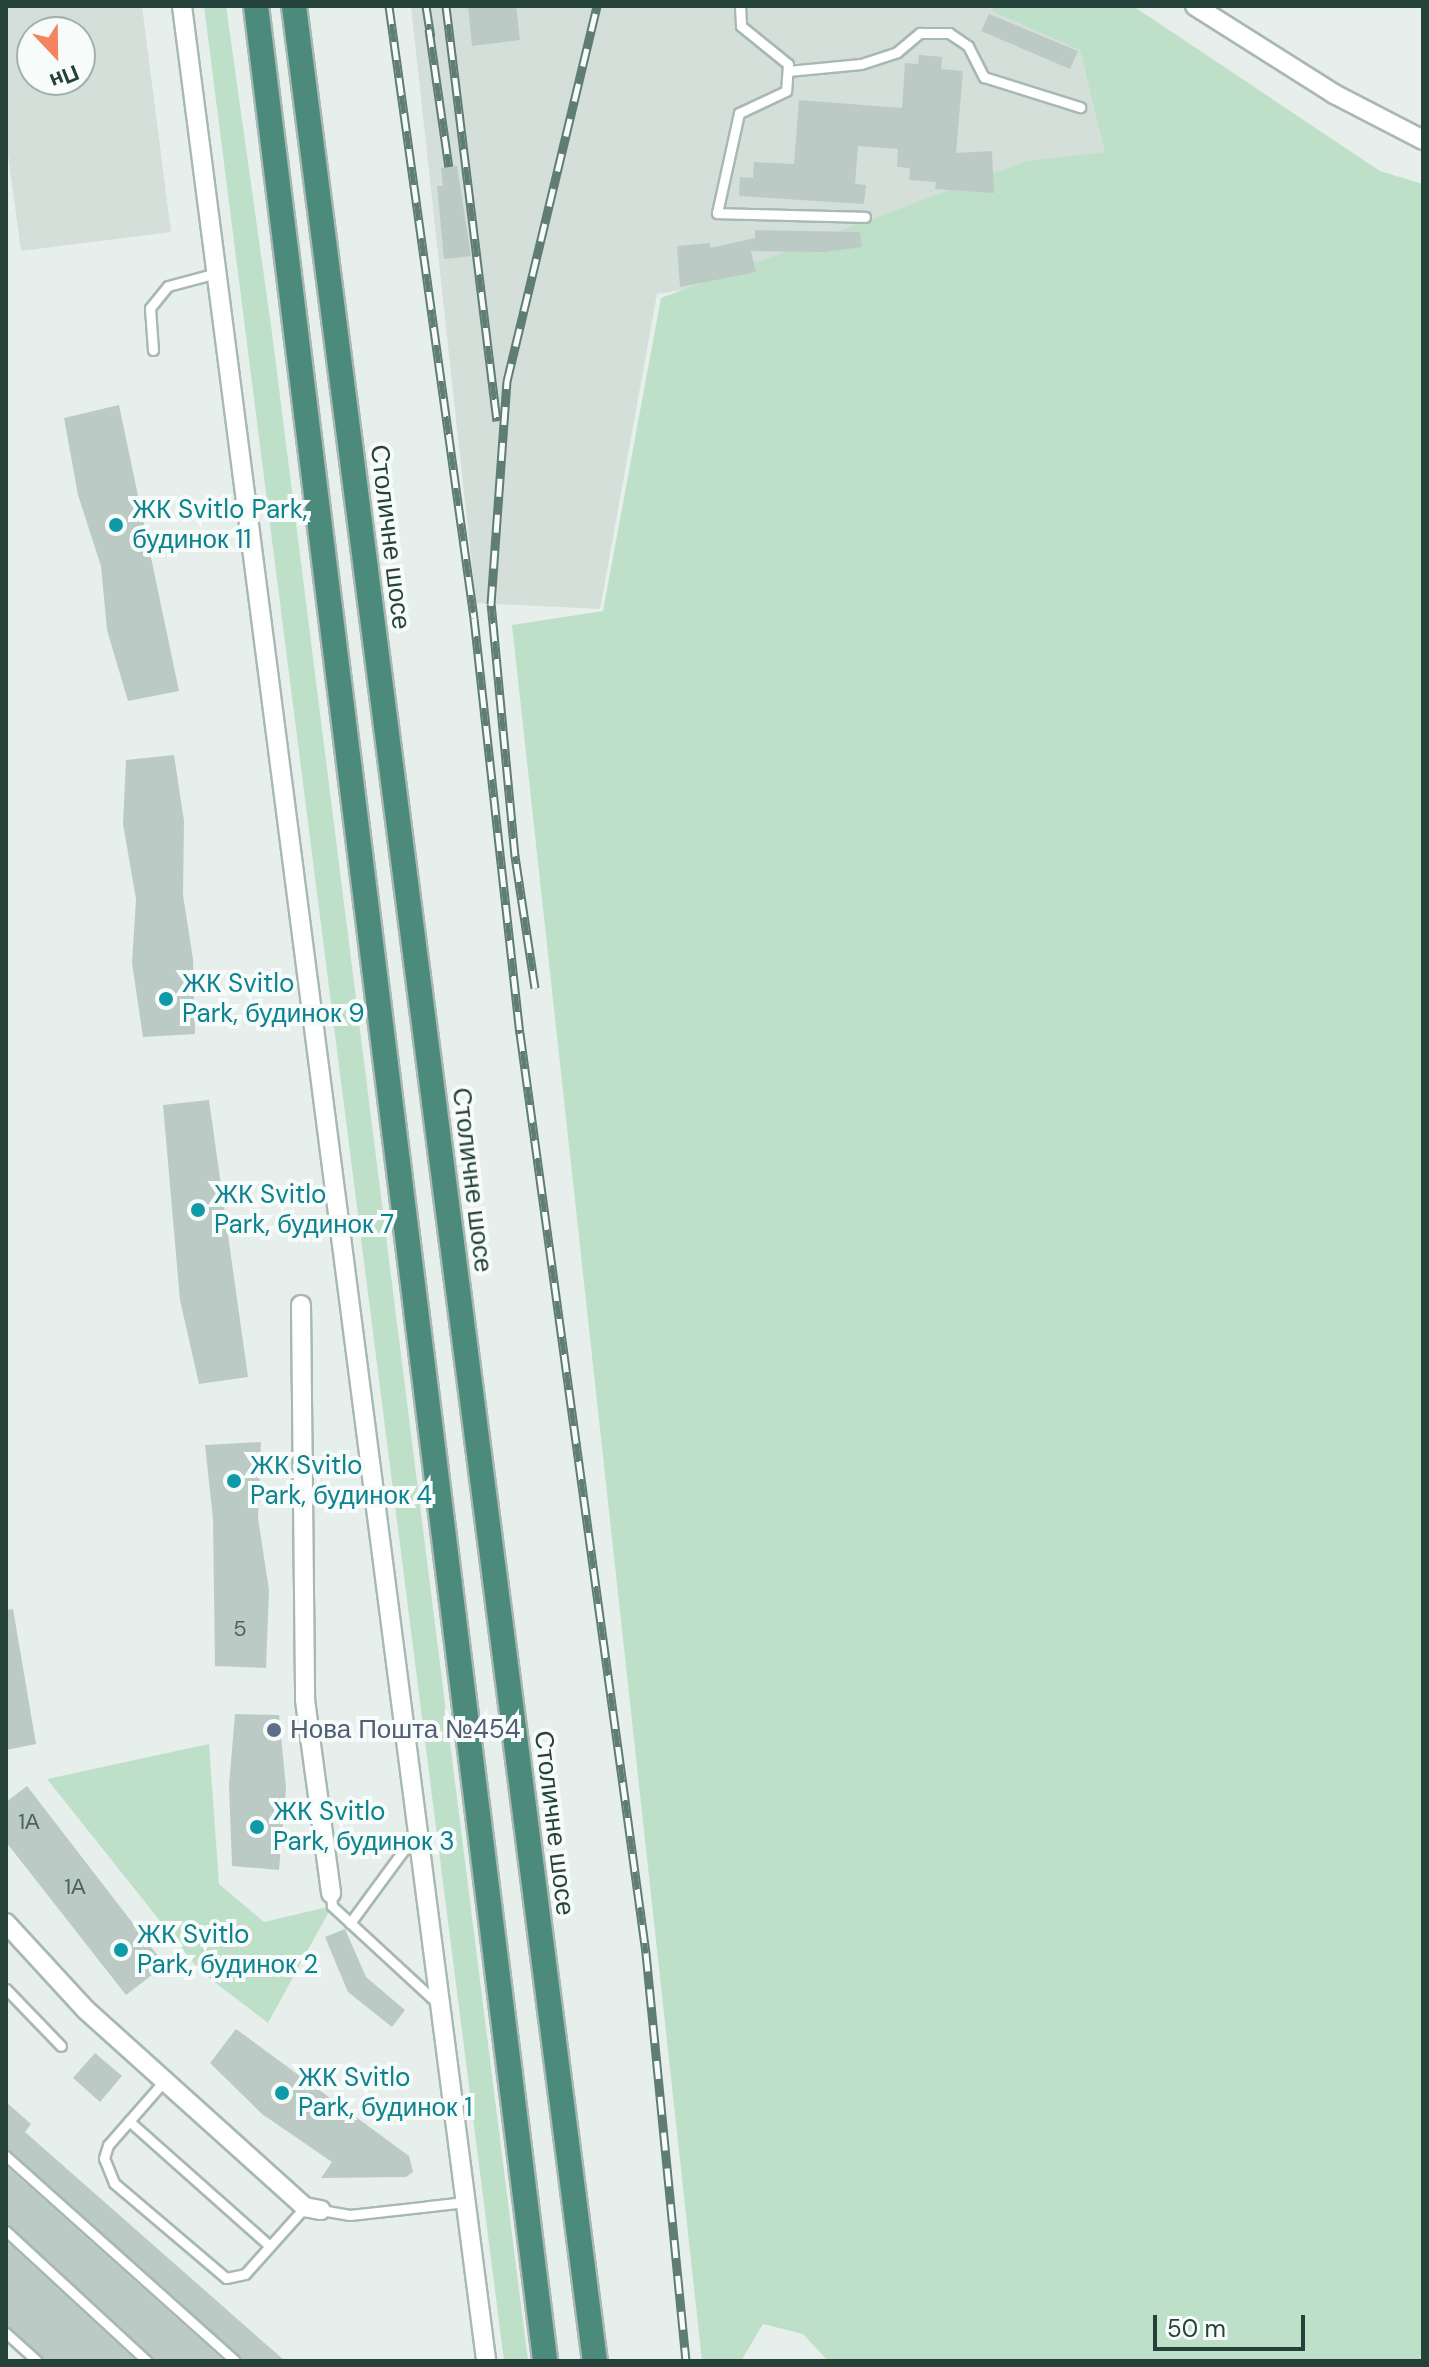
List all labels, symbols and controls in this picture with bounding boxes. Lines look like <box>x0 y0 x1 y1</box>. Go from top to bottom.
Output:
north arrow <box>16 16 96 96</box>
text: Пн <box>46 58 83 96</box>
street label: Столичне шосе <box>363 443 417 631</box>
place label: ЖК Svitlo Park, будинок 11 <box>132 494 307 556</box>
marker: ЖК Svitlo Park, будинок 11 <box>107 516 125 534</box>
place label: ЖК Svitlo Park, будинок 9 <box>182 968 365 1030</box>
marker: ЖК Svitlo Park, будинок 9 <box>157 990 175 1008</box>
street label: Столичне шосе <box>445 1086 499 1274</box>
place label: ЖК Svitlo Park, будинок 7 <box>214 1179 394 1240</box>
marker: ЖК Svitlo Park, будинок 7 <box>189 1201 207 1219</box>
place label: ЖК Svitlo Park, будинок 4 <box>250 1450 432 1512</box>
marker: ЖК Svitlo Park, будинок 4 <box>225 1472 243 1490</box>
house number: 5 <box>233 1616 247 1642</box>
place label: Нова Пошта №454 <box>290 1714 520 1746</box>
marker: Нова Пошта №454 <box>265 1721 283 1739</box>
street label: Столичне шосе <box>527 1729 581 1917</box>
place label: ЖК Svitlo Park, будинок 3 <box>273 1796 455 1858</box>
house number: 1А <box>18 1809 40 1835</box>
marker: ЖК Svitlo Park, будинок 3 <box>248 1818 266 1836</box>
house number: 1А <box>64 1874 86 1900</box>
place label: ЖК Svitlo Park, будинок 2 <box>137 1919 318 1980</box>
marker: ЖК Svitlo Park, будинок 2 <box>112 1941 130 1959</box>
place label: ЖК Svitlo Park, будинок 1 <box>298 2062 472 2124</box>
marker: ЖК Svitlo Park, будинок 1 <box>273 2084 291 2102</box>
scale bar <box>1157 2299 1309 2349</box>
text: 50 m <box>1167 2313 1226 2344</box>

